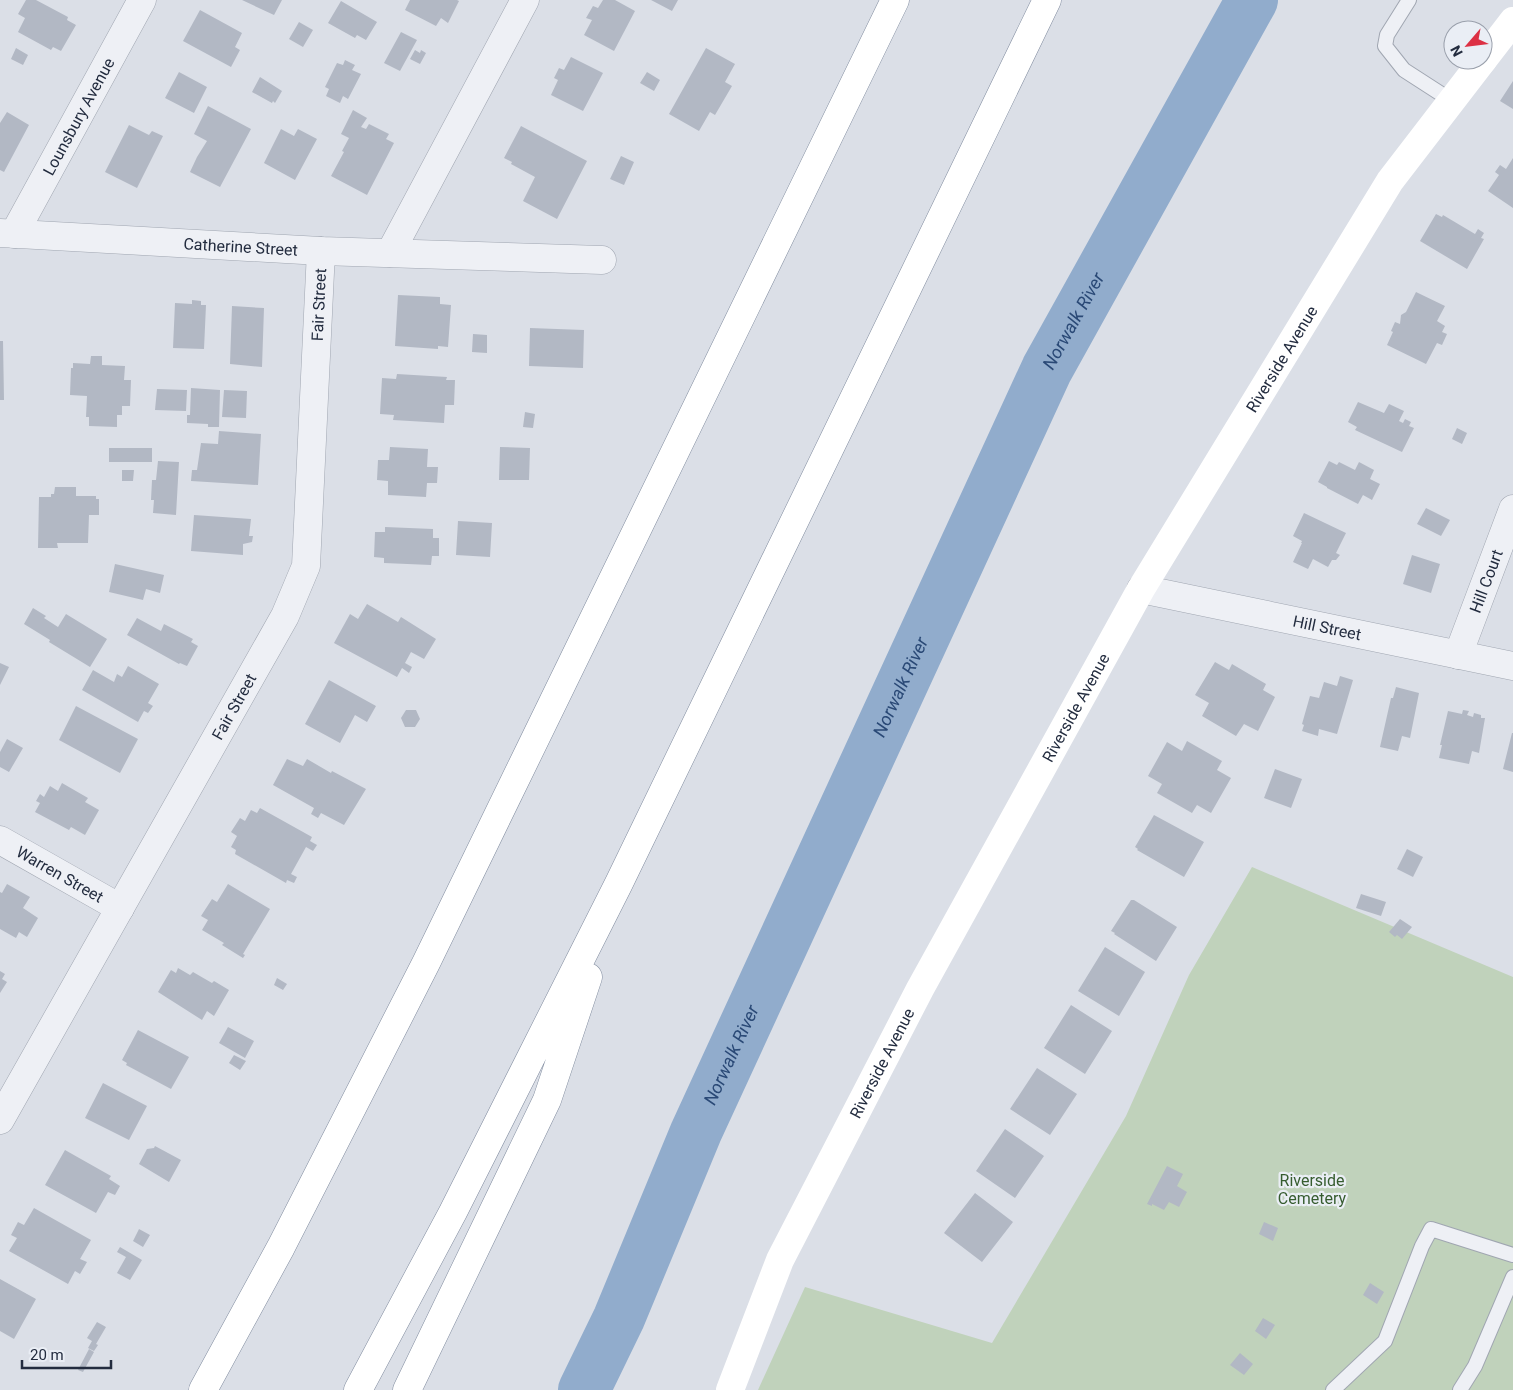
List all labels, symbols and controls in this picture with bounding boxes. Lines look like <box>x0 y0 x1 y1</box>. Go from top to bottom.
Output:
north arrow <box>1443 20 1493 70</box>
text: N <box>1447 43 1466 59</box>
street label: Lounsbury Avenue <box>39 55 119 179</box>
street label: Catherine Street <box>183 234 298 260</box>
street label: Fair Street <box>308 268 330 341</box>
water label: Norwalk River <box>1038 268 1109 373</box>
street label: Riverside Avenue <box>1242 302 1322 416</box>
street label: Hill Court <box>1466 547 1507 616</box>
street label: Hill Street <box>1291 612 1363 644</box>
water label: Norwalk River <box>868 633 933 740</box>
street label: Riverside Avenue <box>1038 650 1114 765</box>
street label: Fair Street <box>208 670 260 743</box>
street label: Warren Street <box>13 842 107 907</box>
water label: Norwalk River <box>699 1001 763 1108</box>
street label: Riverside Avenue <box>846 1005 918 1121</box>
park label: Riverside Cemetery <box>1278 1171 1347 1208</box>
scale bar <box>22 1338 111 1370</box>
text: 20 m <box>30 1346 64 1364</box>

